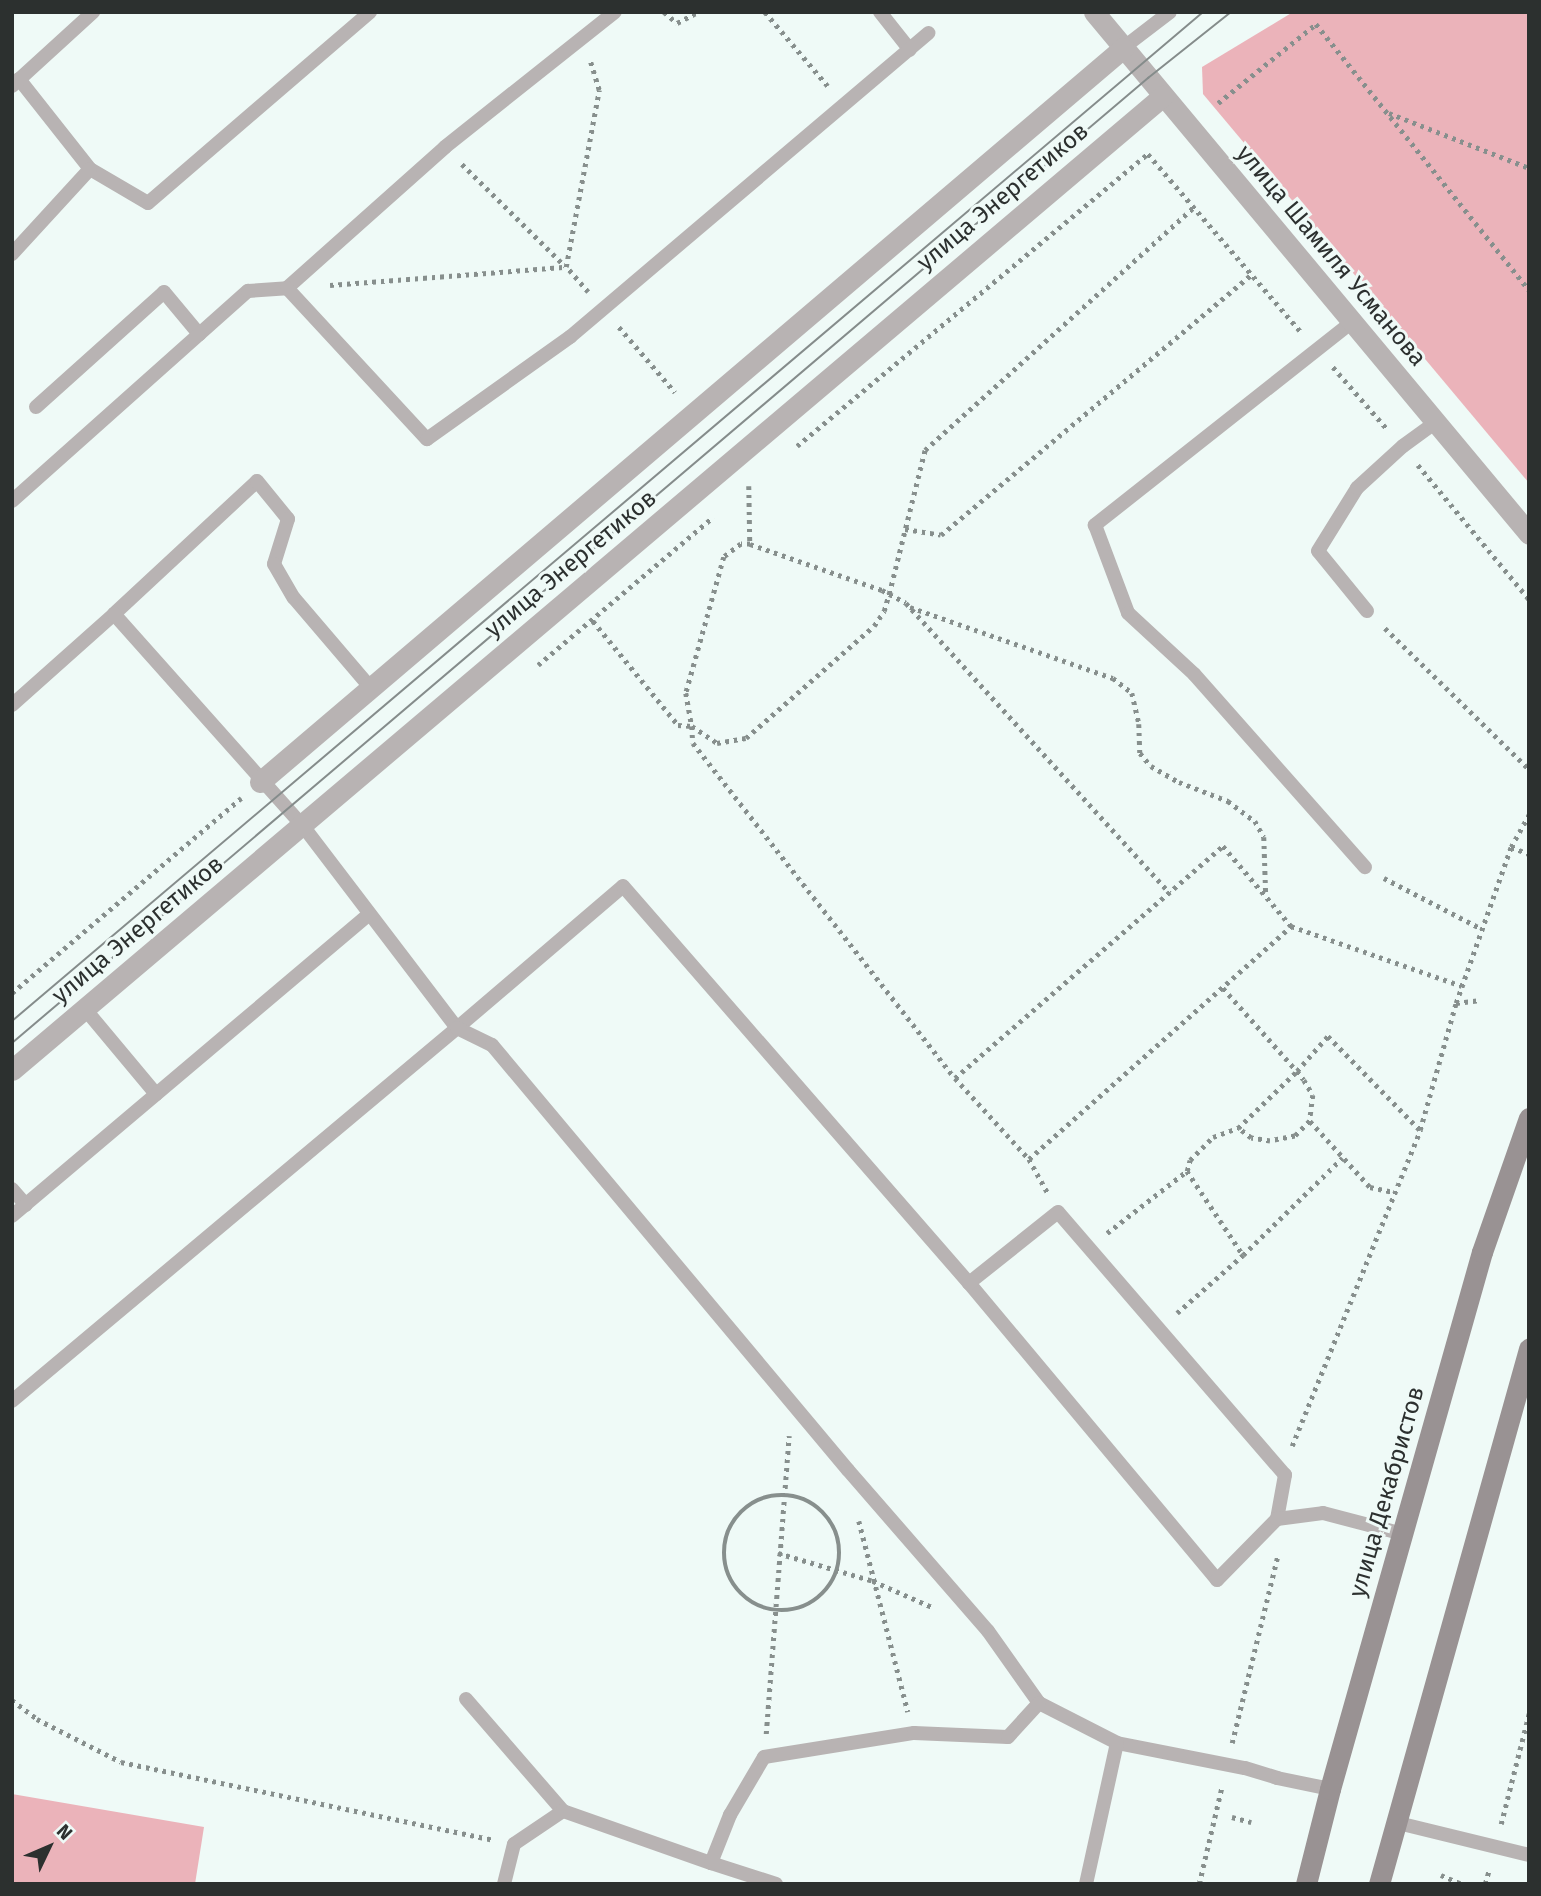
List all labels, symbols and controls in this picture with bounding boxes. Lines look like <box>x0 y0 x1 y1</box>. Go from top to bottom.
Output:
street label: улица Энергетиков <box>911 117 1095 277</box>
street label: улица Шамиля Усманова <box>1230 140 1432 372</box>
street label: улица Энергетиков <box>479 484 663 644</box>
street label: улица Энергетиков <box>46 850 230 1010</box>
street label: улица Декабристов <box>1343 1383 1431 1601</box>
north arrow <box>14 1812 84 1882</box>
text: N <box>52 1820 77 1845</box>

